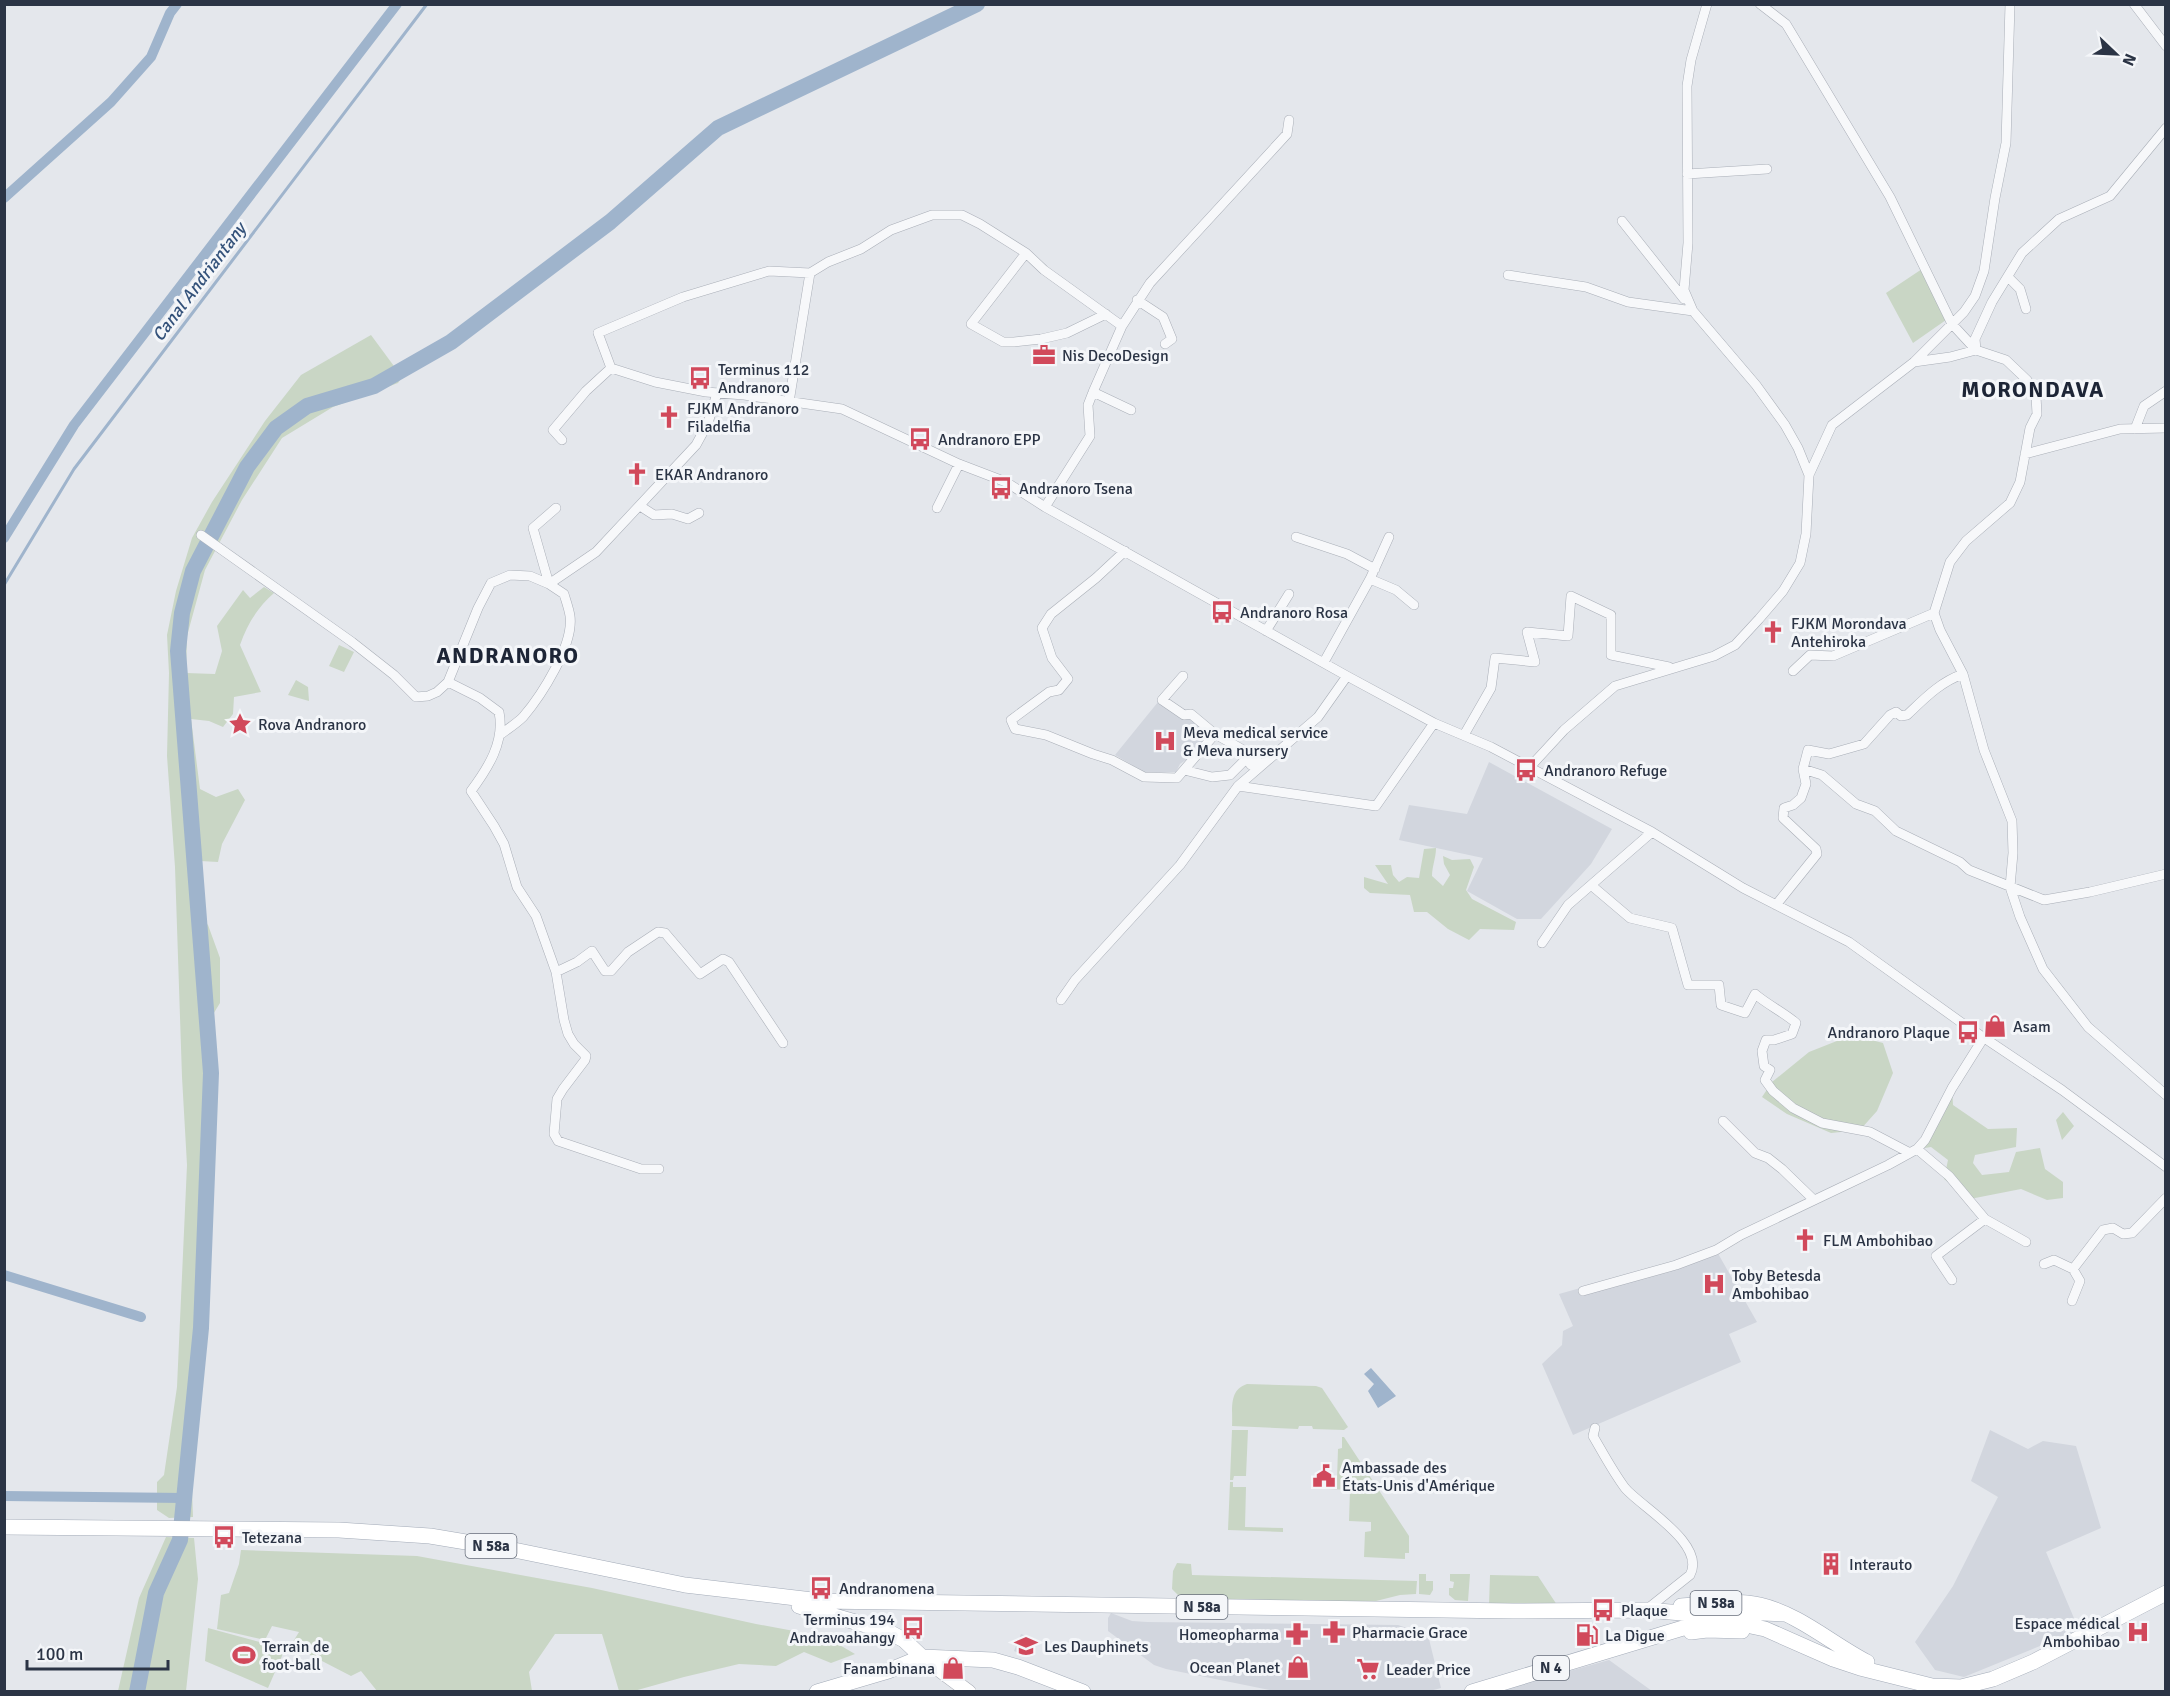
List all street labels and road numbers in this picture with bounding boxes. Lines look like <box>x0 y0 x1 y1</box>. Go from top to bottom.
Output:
road number: N 58a <box>466 1534 516 1558</box>
road number: N 58a <box>1690 1591 1742 1615</box>
road number: N 58a <box>1176 1595 1228 1619</box>
road number: N 4 <box>1533 1656 1569 1680</box>

